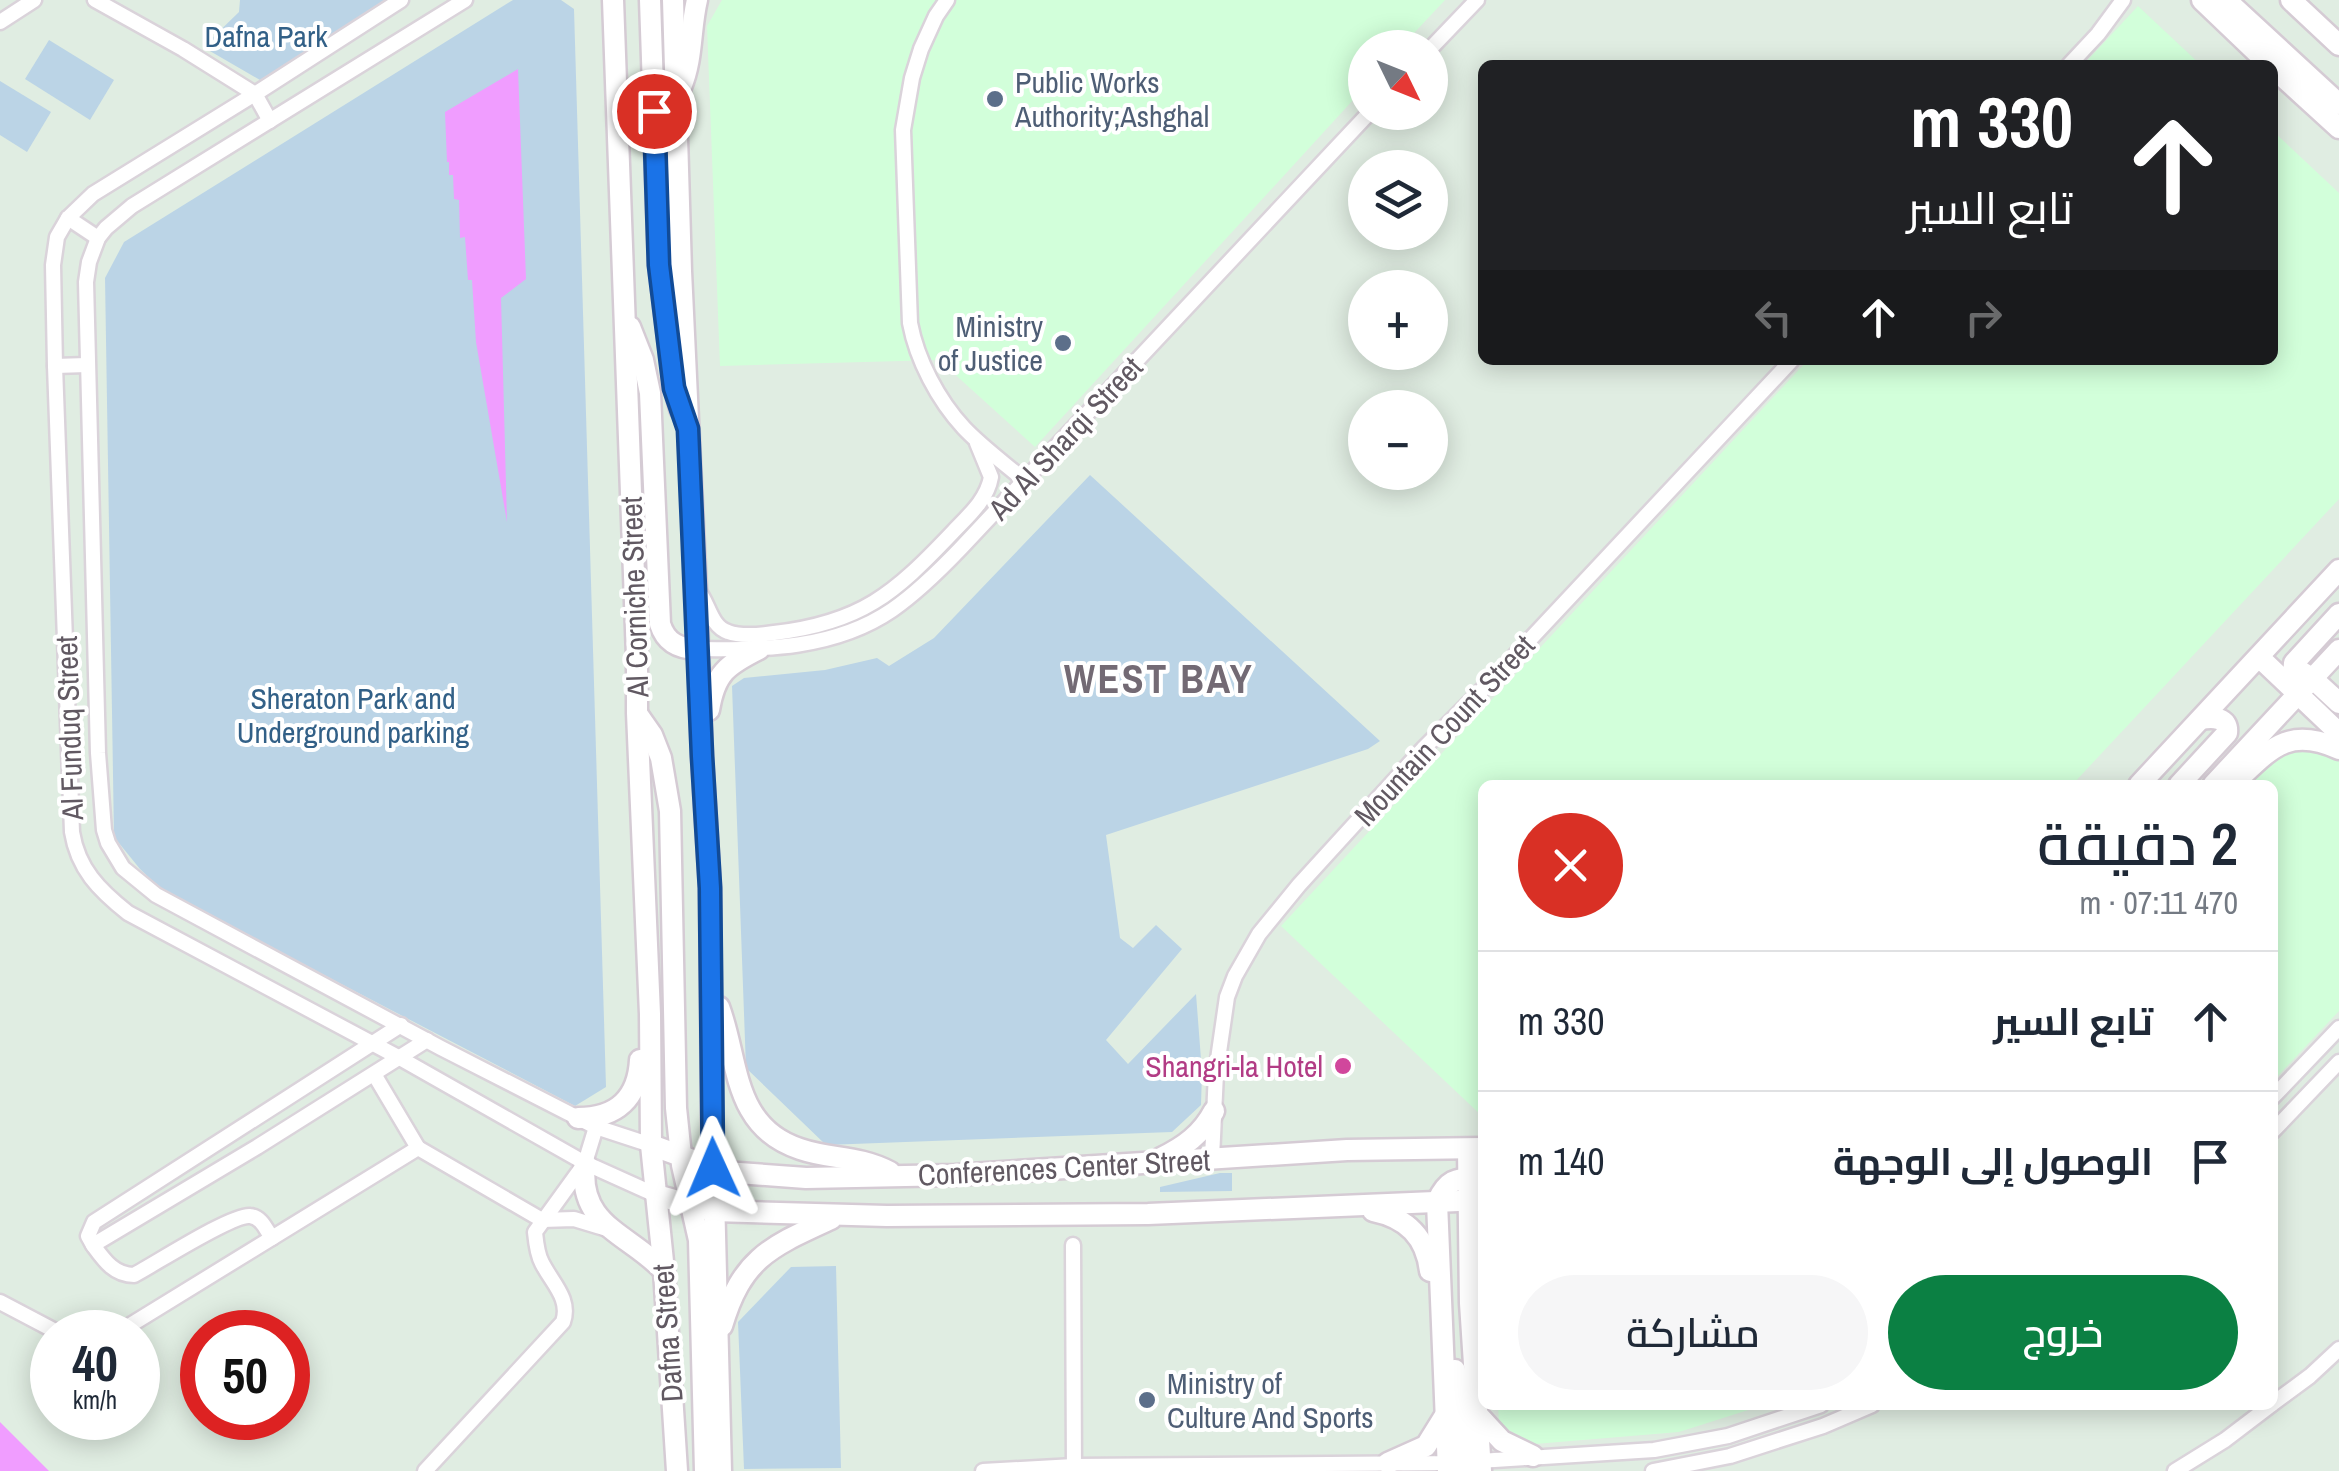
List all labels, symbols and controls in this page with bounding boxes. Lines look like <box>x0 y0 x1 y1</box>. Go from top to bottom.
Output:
park label: Dafna Park <box>204 16 328 56</box>
north arrow <box>1348 30 1448 130</box>
map controls <box>1348 30 1448 490</box>
place label: Public Works Authority;Ashghal <box>1014 62 1209 136</box>
pin <box>612 69 697 154</box>
text: 330 m <box>1910 75 2073 169</box>
icon: arrive <box>627 84 682 139</box>
marker: Public Works Authority;Ashghal <box>984 88 1006 110</box>
icon: ahead <box>2108 100 2238 230</box>
button: layers <box>1348 150 1448 250</box>
text: تابع السير <box>1907 177 2073 238</box>
button: + <box>1348 270 1448 370</box>
icon: left <box>1746 290 1801 345</box>
icon: ahead <box>1851 290 1906 345</box>
icon: right <box>1956 290 2011 345</box>
place label: Ministry of Justice <box>938 306 1044 380</box>
marker: Ministry of Justice <box>1052 332 1074 354</box>
street label: Ad Al Sharqi Street <box>978 348 1151 529</box>
button: − <box>1348 390 1448 490</box>
street label: Al Corniche Street <box>610 496 658 699</box>
street label: Mountain Count Street <box>1345 626 1543 834</box>
street label: Al Funduq Street <box>46 635 92 822</box>
district label: WEST BAY <box>1064 652 1254 705</box>
park label: Sheraton Park and Underground parking <box>237 678 470 752</box>
text: 2 دقيقة <box>2037 803 2238 884</box>
button: close <box>1518 813 1623 918</box>
text: 470 m · 07:11 <box>2079 881 2238 924</box>
icon: ahead <box>2183 994 2238 1049</box>
text: 330 m <box>1518 996 1605 1047</box>
text: تابع السير <box>1993 996 2153 1047</box>
place label: Shangri-la Hotel <box>1145 1046 1323 1086</box>
marker: Shangri-la Hotel <box>1332 1055 1354 1077</box>
position arrow <box>661 1116 765 1220</box>
icon: arrive <box>2183 1134 2238 1189</box>
text: 140 m <box>1518 1136 1605 1187</box>
text: الوصول إلى الوجهة <box>1833 1136 2153 1187</box>
street label: Conferences Center Street <box>917 1139 1211 1195</box>
street label: Dafna Street <box>642 1263 692 1403</box>
button: مشاركة <box>1518 1275 1868 1390</box>
button: خروج <box>1888 1275 2238 1390</box>
speed limit sign: 50 <box>180 1310 310 1440</box>
text: 40 <box>72 1329 118 1397</box>
place label: Ministry of Culture And Sports <box>1167 1363 1374 1437</box>
text: km/h <box>73 1383 117 1417</box>
marker: Ministry of Culture And Sports <box>1136 1389 1158 1411</box>

